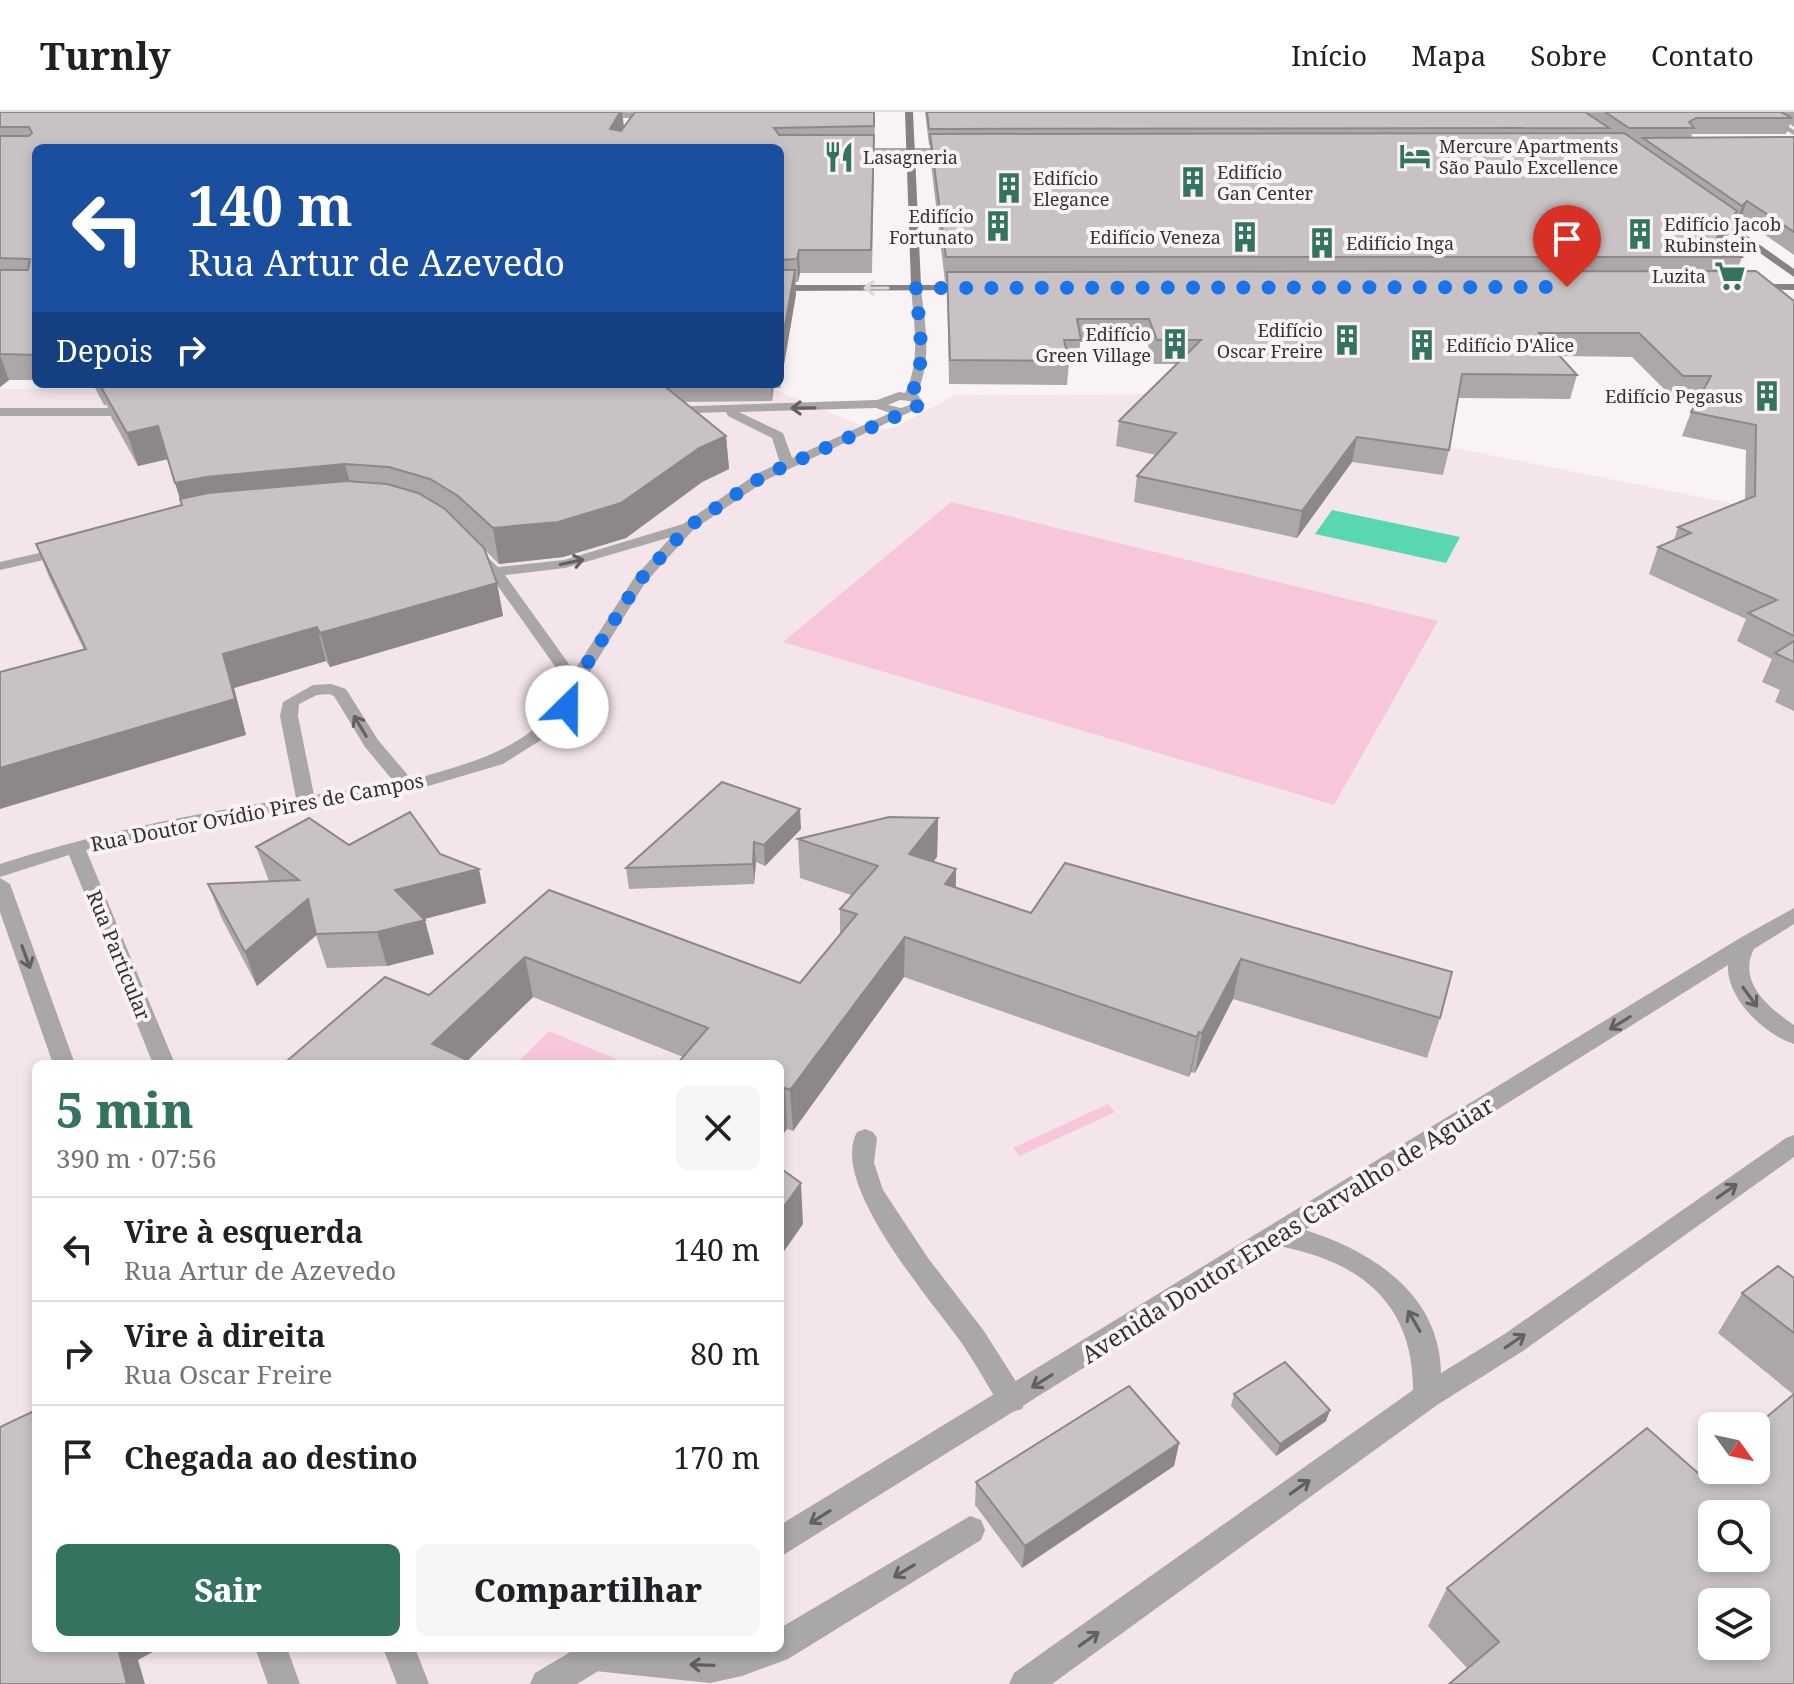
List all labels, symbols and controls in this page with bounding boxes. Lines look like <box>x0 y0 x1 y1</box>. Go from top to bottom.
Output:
text: Turnly <box>40 29 171 81</box>
text: Início <box>1291 36 1367 74</box>
text: Mapa <box>1411 36 1486 74</box>
text: Sobre <box>1530 36 1607 74</box>
text: Contato <box>1651 36 1754 74</box>
place label: Mercure Apartments São Paulo Excellence <box>1439 134 1618 179</box>
hotel icon: Mercure Apartments São Paulo Excellence <box>1398 139 1432 173</box>
restaurant icon: Lasagneria <box>822 140 856 174</box>
place label: Lasagneria <box>863 145 958 169</box>
place label: Edifício Gan Center <box>1217 160 1314 205</box>
building icon: Edifício Gan Center <box>1176 165 1210 199</box>
text: 140 m <box>188 166 353 242</box>
place label: Edifício Elegance <box>1033 166 1109 211</box>
building icon: Edifício Elegance <box>992 171 1026 205</box>
icon: left <box>56 176 160 280</box>
place label: Edifício Fortunato <box>889 204 974 249</box>
pin <box>1533 205 1601 287</box>
building icon: Edifício Fortunato <box>981 209 1015 243</box>
place label: Edifício Jacob Rubinstein <box>1664 212 1781 257</box>
icon: arrive <box>1545 217 1589 261</box>
building icon: Edifício Jacob Rubinstein <box>1623 217 1657 251</box>
building icon: Edifício Veneza <box>1228 220 1262 254</box>
place label: Edifício Veneza <box>1090 225 1221 249</box>
building icon: Edifício Inga <box>1305 226 1339 260</box>
place label: Edifício Inga <box>1346 231 1454 255</box>
text: Rua Artur de Azevedo <box>188 238 565 287</box>
supermarket icon: Luzita <box>1713 259 1747 293</box>
place label: Luzita <box>1652 264 1706 288</box>
one-way arrow <box>863 280 890 296</box>
place label: Edifício Oscar Freire <box>1217 318 1323 363</box>
place label: Edifício Green Village <box>1036 322 1151 367</box>
building icon: Edifício Oscar Freire <box>1330 323 1364 357</box>
building icon: Edifício Green Village <box>1158 327 1192 361</box>
icon: right <box>169 328 213 372</box>
building icon: Edifício D'Alice <box>1405 328 1439 362</box>
text: Depois <box>56 330 153 371</box>
place label: Edifício D'Alice <box>1446 333 1574 357</box>
building icon: Edifício Pegasus <box>1750 379 1784 413</box>
place label: Edifício Pegasus <box>1605 384 1743 408</box>
one-way arrow <box>790 401 817 416</box>
one-way arrow <box>559 554 584 569</box>
position arrow <box>525 665 609 749</box>
one-way arrow <box>352 715 368 738</box>
street label: Rua Doutor Ovídio Pires de Campos <box>88 766 426 858</box>
street label: Rua Particular <box>81 886 158 1025</box>
one-way arrow <box>20 944 34 969</box>
one-way arrow <box>1742 985 1758 1007</box>
one-way arrow <box>1609 1016 1632 1032</box>
text: 5 min <box>56 1077 194 1142</box>
button: close <box>676 1086 760 1170</box>
street label: Avenida Doutor Eneas Carvalho de Aguiar <box>1074 1088 1500 1370</box>
text: 390 m · 07:56 <box>56 1140 217 1176</box>
one-way arrow <box>1716 1183 1738 1199</box>
text: Vire à esquerda <box>124 1211 363 1252</box>
icon: left <box>56 1227 100 1271</box>
text: 140 m <box>674 1229 760 1270</box>
text: Rua Artur de Azevedo <box>124 1252 396 1288</box>
one-way arrow <box>1406 1310 1422 1333</box>
text: Vire à direita <box>124 1315 326 1356</box>
icon: right <box>56 1331 100 1375</box>
text: 80 m <box>690 1333 760 1374</box>
one-way arrow <box>1503 1333 1525 1349</box>
text: Rua Oscar Freire <box>124 1356 332 1392</box>
one-way arrow <box>1031 1373 1054 1389</box>
north arrow <box>1698 1412 1770 1484</box>
map controls <box>1698 1412 1770 1660</box>
icon: arrive <box>56 1435 100 1479</box>
text: Chegada ao destino <box>124 1437 418 1478</box>
text: 170 m <box>674 1437 760 1478</box>
one-way arrow <box>1289 1479 1310 1496</box>
button: search <box>1698 1500 1770 1572</box>
one-way arrow <box>810 1509 832 1525</box>
button: Sair <box>56 1544 400 1636</box>
button: Compartilhar <box>416 1544 760 1636</box>
one-way arrow <box>893 1562 915 1579</box>
button: layers <box>1698 1588 1770 1660</box>
one-way arrow <box>1077 1631 1099 1647</box>
one-way arrow <box>689 1658 716 1673</box>

